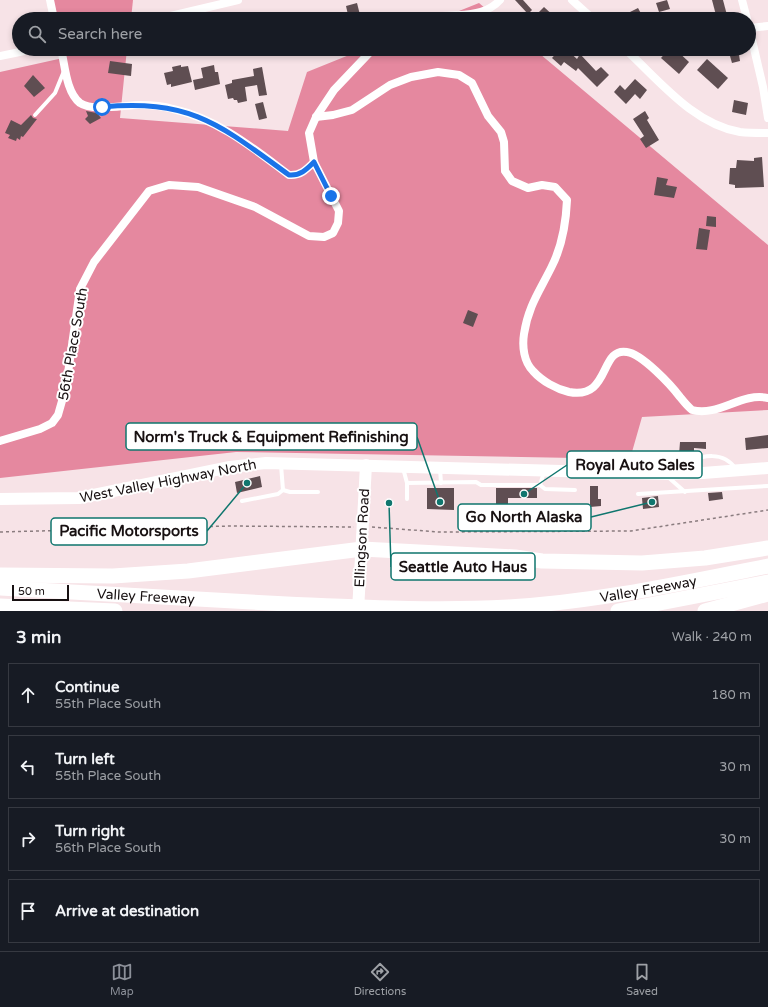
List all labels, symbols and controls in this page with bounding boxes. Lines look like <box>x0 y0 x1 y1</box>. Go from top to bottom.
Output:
search box <box>12 12 756 56</box>
icon: search <box>26 23 48 45</box>
text: Search here <box>58 25 142 43</box>
route start <box>93 98 111 116</box>
route end <box>322 187 340 205</box>
street label: 56th Place South <box>55 286 91 402</box>
callout: Norm's Truck & Equipment Refinishing <box>126 423 417 450</box>
text: Norm's Truck & Equipment Refinishing <box>133 428 409 447</box>
callout: Royal Auto Sales <box>567 451 702 478</box>
street label: West Valley Highway North <box>78 456 258 506</box>
text: Royal Auto Sales <box>575 456 695 475</box>
street label: Ellingson Road <box>351 488 373 588</box>
callout: Go North Alaska <box>458 504 591 531</box>
text: Go North Alaska <box>466 508 582 526</box>
callout: Pacific Motorsports <box>51 518 207 545</box>
text: Pacific Motorsports <box>59 522 199 541</box>
callout: Seattle Auto Haus <box>391 553 535 580</box>
text: Seattle Auto Haus <box>399 558 527 576</box>
street label: Valley Freeway <box>599 572 699 606</box>
scale bar <box>12 583 69 602</box>
text: 50 m <box>18 585 45 598</box>
street label: Valley Freeway <box>96 585 196 607</box>
text: 3 min <box>16 627 61 648</box>
text: Walk · 240 m <box>672 629 752 645</box>
text: Continue <box>55 678 119 696</box>
icon: ahead <box>17 684 39 706</box>
text: 180 m <box>711 687 751 703</box>
text: 55th Place South <box>55 696 161 712</box>
text: Turn left <box>55 750 115 768</box>
icon: left <box>17 756 39 778</box>
text: 30 m <box>719 759 751 775</box>
text: 55th Place South <box>55 768 161 784</box>
text: Turn right <box>55 822 125 840</box>
icon: right <box>17 828 39 850</box>
text: 30 m <box>719 831 751 847</box>
text: 56th Place South <box>55 840 161 856</box>
icon: arrive <box>17 900 39 922</box>
text: Arrive at destination <box>55 902 199 920</box>
tab: Map <box>110 961 134 998</box>
tab: Directions <box>354 961 406 998</box>
tab: Saved <box>626 961 658 998</box>

